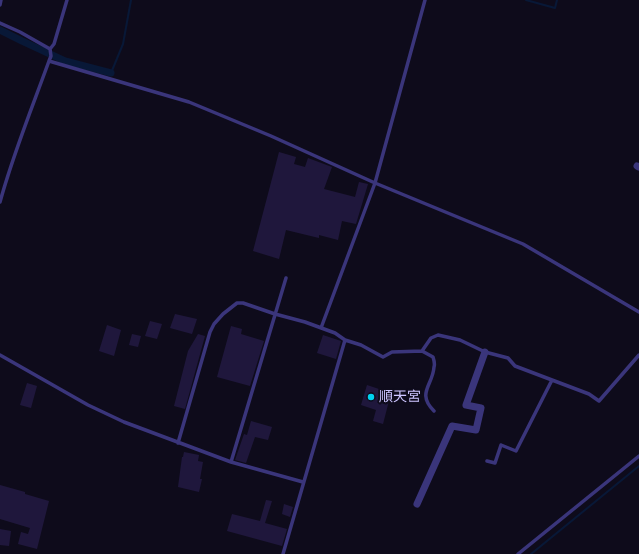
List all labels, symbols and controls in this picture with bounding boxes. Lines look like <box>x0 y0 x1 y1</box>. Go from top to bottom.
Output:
place label: 順天宮 <box>379 389 421 405</box>
marker: 順天宮 <box>366 392 376 402</box>

